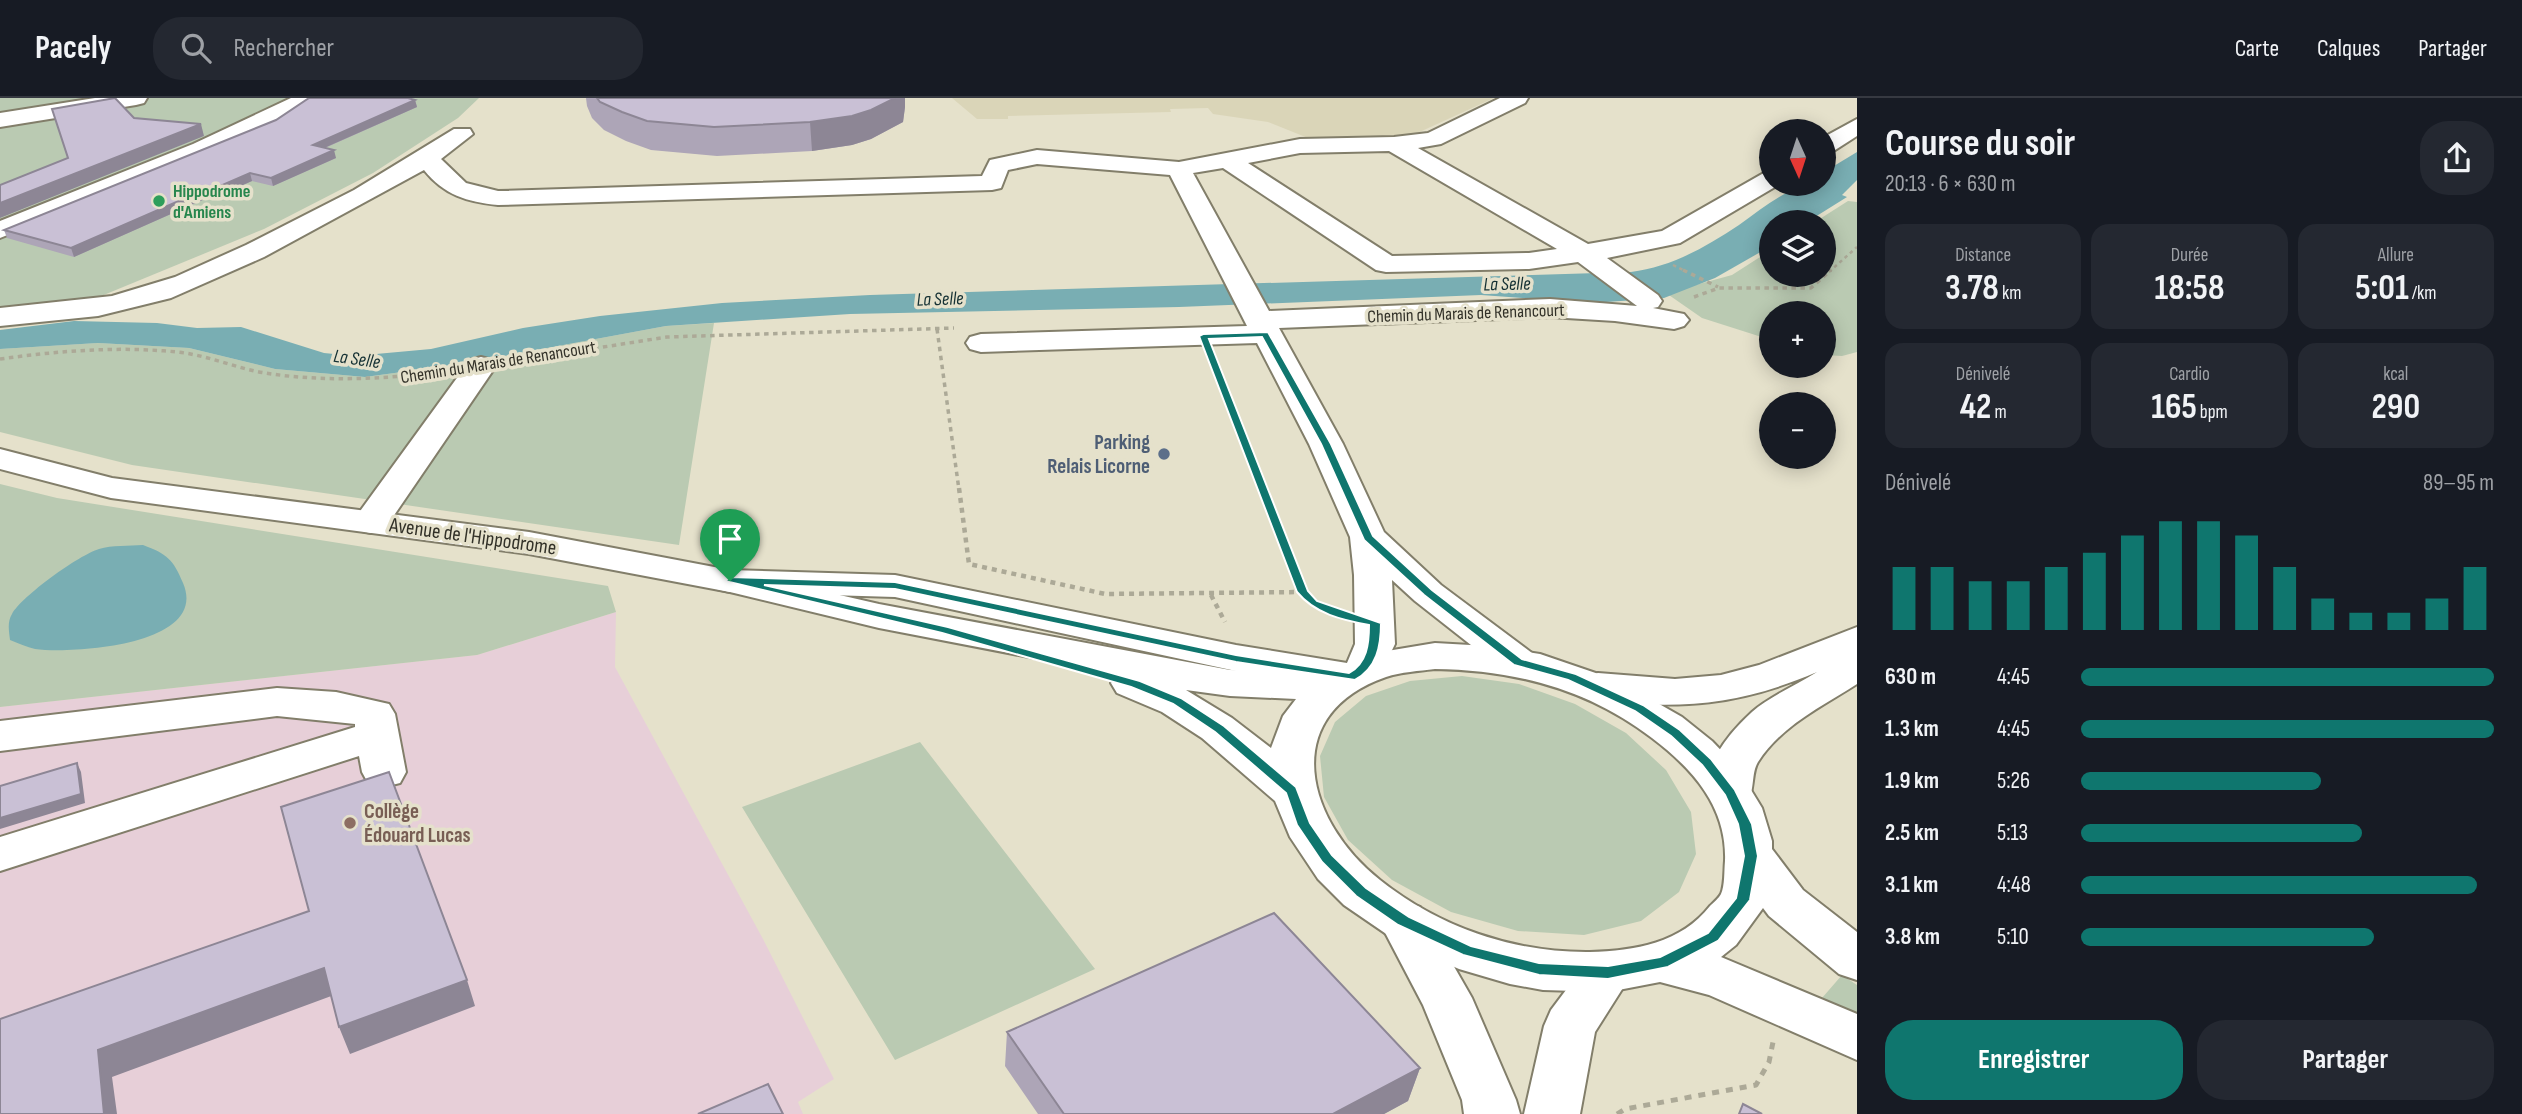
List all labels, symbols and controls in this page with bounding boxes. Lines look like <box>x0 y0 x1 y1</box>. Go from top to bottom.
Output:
search box <box>153 17 643 80</box>
text: Pacely <box>35 28 111 68</box>
icon: search <box>177 29 215 67</box>
text: Rechercher <box>233 33 334 64</box>
text: Carte <box>2235 34 2279 63</box>
text: Calques <box>2317 34 2380 63</box>
text: Partager <box>2418 34 2487 63</box>
north arrow <box>1759 119 1836 196</box>
map controls <box>1759 119 1836 469</box>
text: Course du soir <box>1885 121 2075 166</box>
button: share <box>2420 121 2494 195</box>
text: 20:13 · 6 × 630 m <box>1885 170 2015 198</box>
place label: Hippodrome d'Amiens <box>173 181 250 223</box>
marker: Hippodrome d'Amiens <box>151 193 167 209</box>
button: layers <box>1759 210 1836 287</box>
text: Distance <box>1955 244 2011 267</box>
text: Durée <box>2171 244 2208 267</box>
text: Allure <box>2378 244 2414 267</box>
text: 3.78 <box>1945 267 1999 310</box>
text: 18:58 <box>2155 267 2224 310</box>
text: 5:01 <box>2355 267 2409 310</box>
water label: La Selle <box>1483 273 1531 296</box>
text: km <box>1999 282 2021 305</box>
text: /km <box>2409 282 2436 305</box>
water label: La Selle <box>916 287 965 312</box>
street label: Chemin du Marais de Renancourt <box>1367 300 1566 327</box>
button: + <box>1759 301 1836 378</box>
street label: Chemin du Marais de Renancourt <box>399 337 598 388</box>
water label: La Selle <box>332 345 382 374</box>
text: Dénivelé <box>1956 363 2011 386</box>
text: Cardio <box>2169 363 2210 386</box>
text: kcal <box>2383 363 2408 386</box>
text: 42 <box>1960 386 1991 429</box>
text: 165 <box>2151 386 2197 429</box>
text: 290 <box>2372 386 2420 429</box>
button: − <box>1759 392 1836 469</box>
text: m <box>1991 401 2007 424</box>
text: bpm <box>2197 401 2228 424</box>
place label: Parking Relais Licorne <box>1047 430 1150 479</box>
marker: Parking Relais Licorne <box>1156 446 1172 462</box>
text: Dénivelé <box>1885 469 1951 497</box>
text: 89–95 m <box>2423 469 2494 497</box>
pin <box>700 509 760 581</box>
street label: Avenue de l'Hippodrome <box>387 512 558 561</box>
icon: arrive <box>711 520 749 558</box>
text: 630 m <box>1885 663 1936 691</box>
text: 4:45 <box>1997 663 2030 691</box>
text: 1.3 km <box>1885 715 1939 743</box>
text: 4:45 <box>1997 715 2030 743</box>
text: 1.9 km <box>1885 767 1939 795</box>
text: 5:26 <box>1997 767 2030 795</box>
place label: Collège Édouard Lucas <box>364 799 471 848</box>
marker: Collège Édouard Lucas <box>342 815 358 831</box>
text: 2.5 km <box>1885 819 1939 847</box>
text: 5:13 <box>1997 819 2028 847</box>
text: 3.1 km <box>1885 871 1938 899</box>
text: 4:48 <box>1997 871 2031 899</box>
text: 3.8 km <box>1885 923 1940 951</box>
text: 5:10 <box>1997 923 2029 951</box>
button: Enregistrer <box>1885 1020 2183 1100</box>
button: Partager <box>2197 1020 2494 1100</box>

